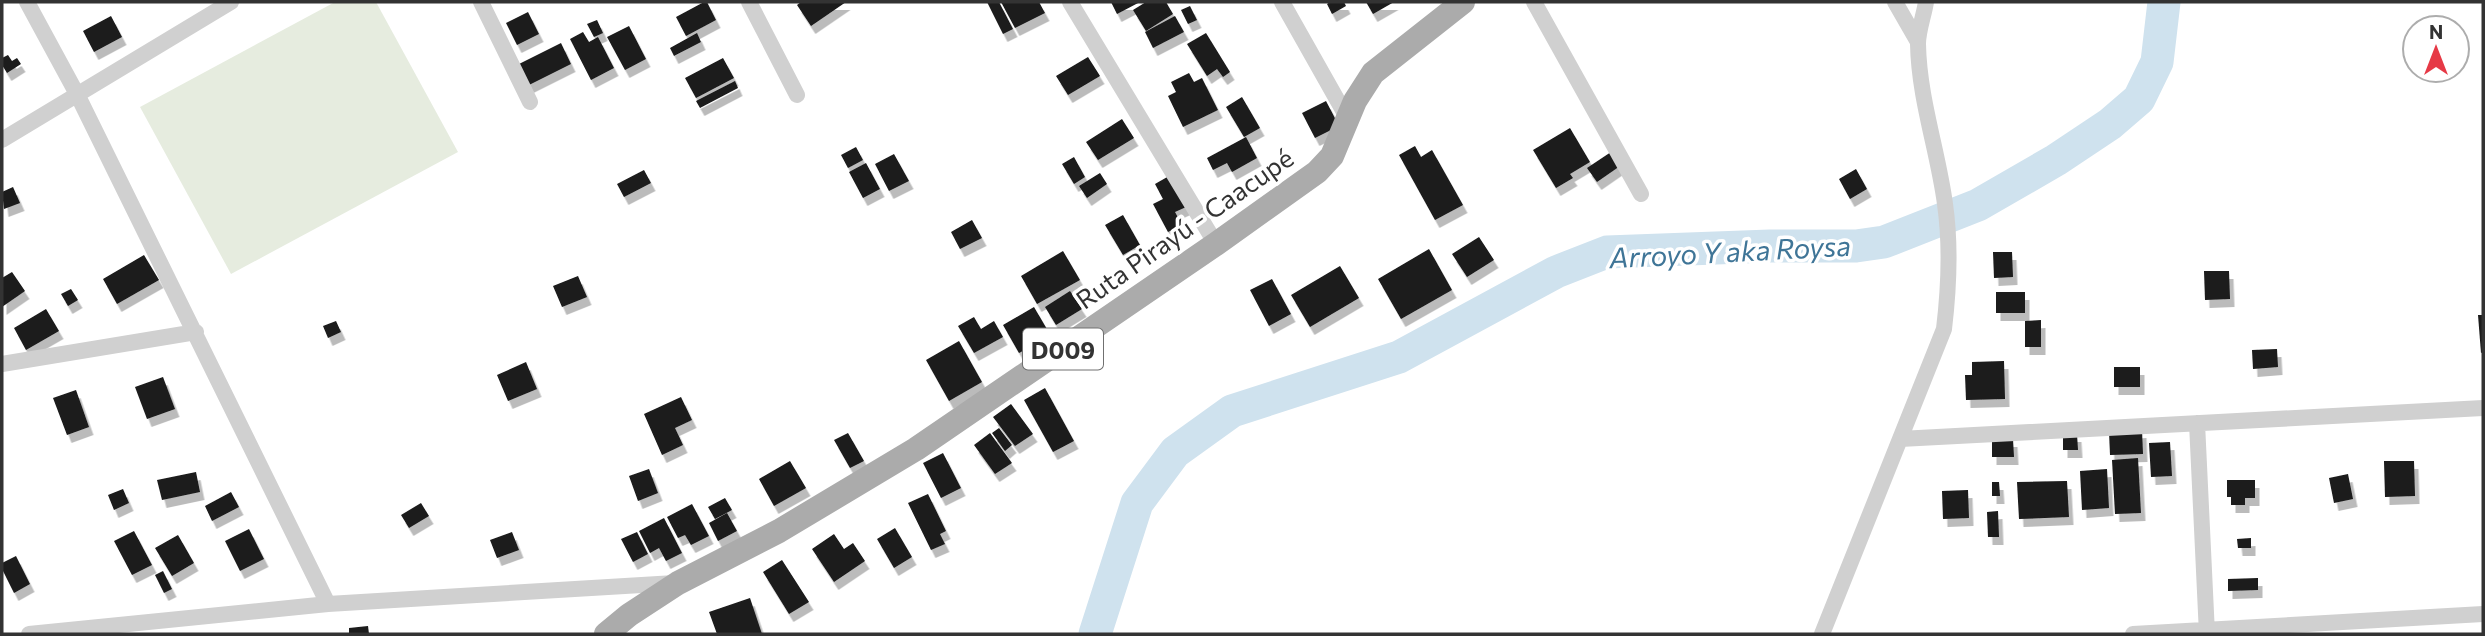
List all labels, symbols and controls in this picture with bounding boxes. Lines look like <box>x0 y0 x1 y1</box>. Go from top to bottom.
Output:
north arrow <box>2401 14 2471 84</box>
text: N <box>2429 20 2443 43</box>
street label: Ruta Pirayú - Caacupé <box>1069 141 1299 315</box>
water label: Arroyo Y aka Roysa <box>1607 228 1852 274</box>
road number: D009 <box>1023 328 1103 370</box>

